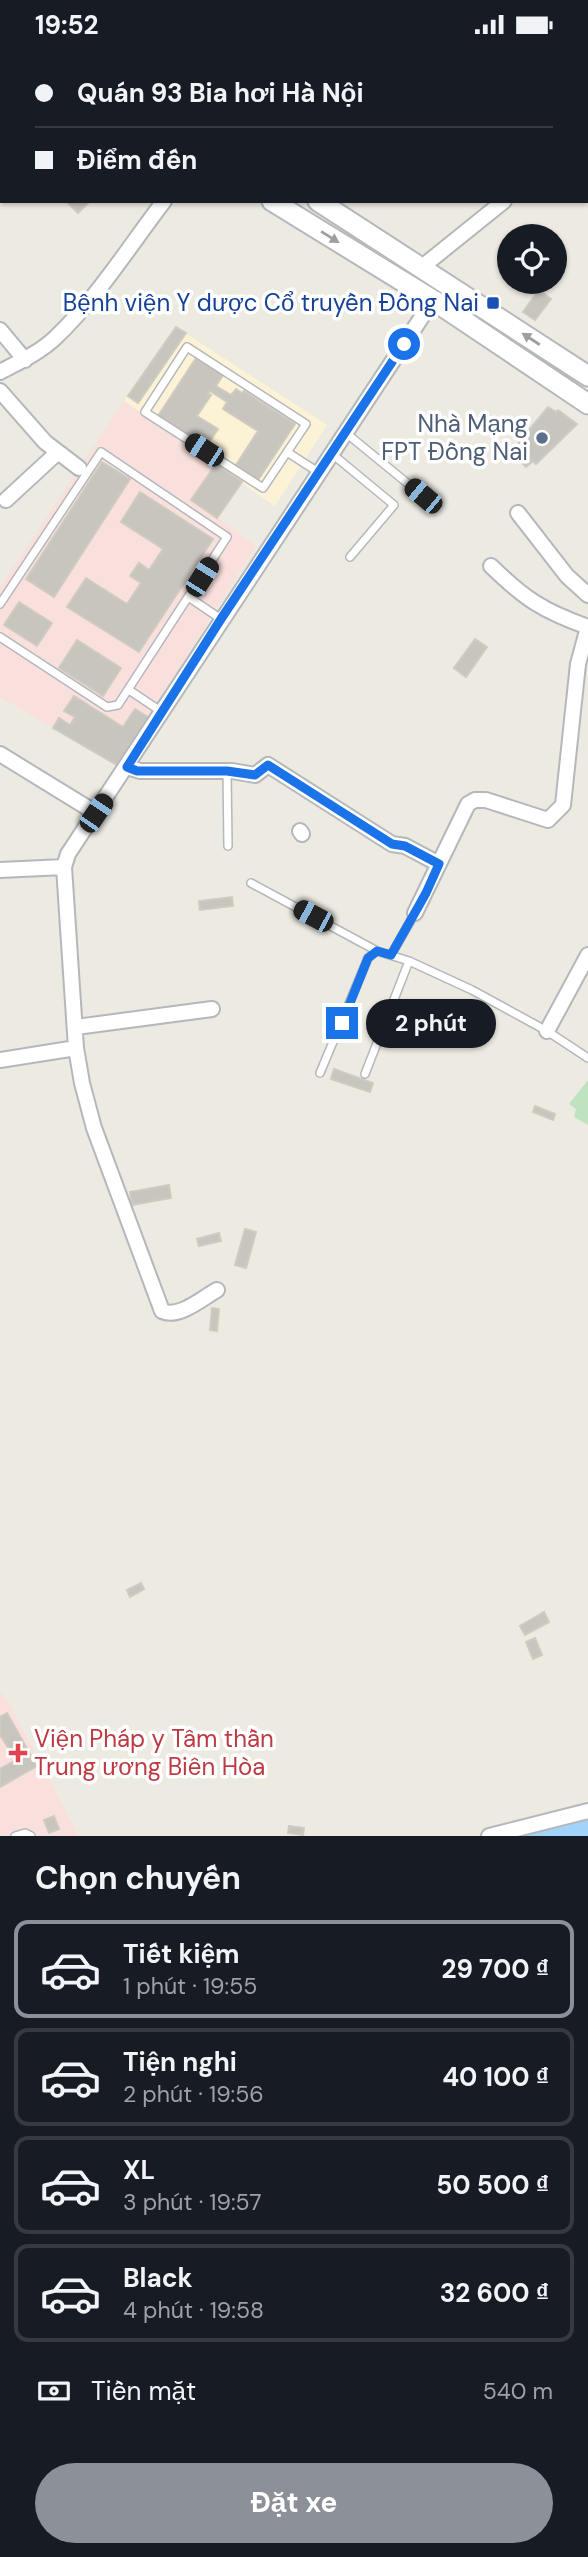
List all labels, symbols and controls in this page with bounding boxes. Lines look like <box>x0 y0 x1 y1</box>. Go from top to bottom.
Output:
text: 19:52 <box>35 8 99 42</box>
text: Quán 93 Bia hơi Hà Nội <box>77 76 364 110</box>
text: Điểm đến <box>77 143 197 177</box>
map controls <box>497 224 567 294</box>
button: locate <box>497 224 567 294</box>
one-way arrow <box>321 231 340 244</box>
place label: Bệnh viện Y dược Cổ truyền Đồng Nai <box>63 287 479 318</box>
marker: Bệnh viện Y dược Cổ truyền Đồng Nai <box>485 295 501 311</box>
route start <box>388 328 420 360</box>
one-way arrow <box>521 332 541 345</box>
place label: Nhà Mạng FPT Đồng Nai <box>381 408 528 467</box>
car <box>181 430 228 470</box>
marker: Nhà Mạng FPT Đồng Nai <box>534 430 550 446</box>
car <box>401 474 446 518</box>
car <box>182 554 223 600</box>
car <box>76 790 117 836</box>
car <box>290 897 337 935</box>
callout: 2 phút <box>366 999 496 1047</box>
route end <box>326 1007 358 1039</box>
text: 2 phút <box>395 1008 467 1038</box>
place label: Viện Pháp y Tâm thần Trung ương Biên Hòa <box>34 1723 274 1782</box>
marker: Viện Pháp y Tâm thần Trung ương Biên Hòa <box>8 1743 28 1763</box>
text: Chọn chuyến <box>35 1857 241 1899</box>
text: Tiết kiệm <box>123 1937 240 1971</box>
icon: car <box>39 1938 102 2001</box>
text: 29 700 ₫ <box>442 1952 549 1986</box>
text: 1 phút · 19:55 <box>123 1971 257 2001</box>
text: Tiện nghi <box>123 2045 237 2079</box>
icon: car <box>39 2046 102 2109</box>
text: 40 100 ₫ <box>442 2060 549 2094</box>
text: 2 phút · 19:56 <box>123 2079 264 2109</box>
text: XL <box>123 2153 155 2187</box>
icon: car <box>39 2154 102 2217</box>
text: 50 500 ₫ <box>436 2168 549 2202</box>
text: 3 phút · 19:57 <box>123 2187 262 2217</box>
text: Black <box>123 2261 193 2295</box>
icon: car <box>39 2262 102 2325</box>
text: 32 600 ₫ <box>440 2276 549 2310</box>
text: 4 phút · 19:58 <box>123 2295 264 2325</box>
icon: cash <box>35 2372 73 2410</box>
text: Tiền mặt <box>91 2374 196 2408</box>
text: 540 m <box>483 2376 553 2406</box>
button: Đặt xe <box>35 2463 553 2543</box>

